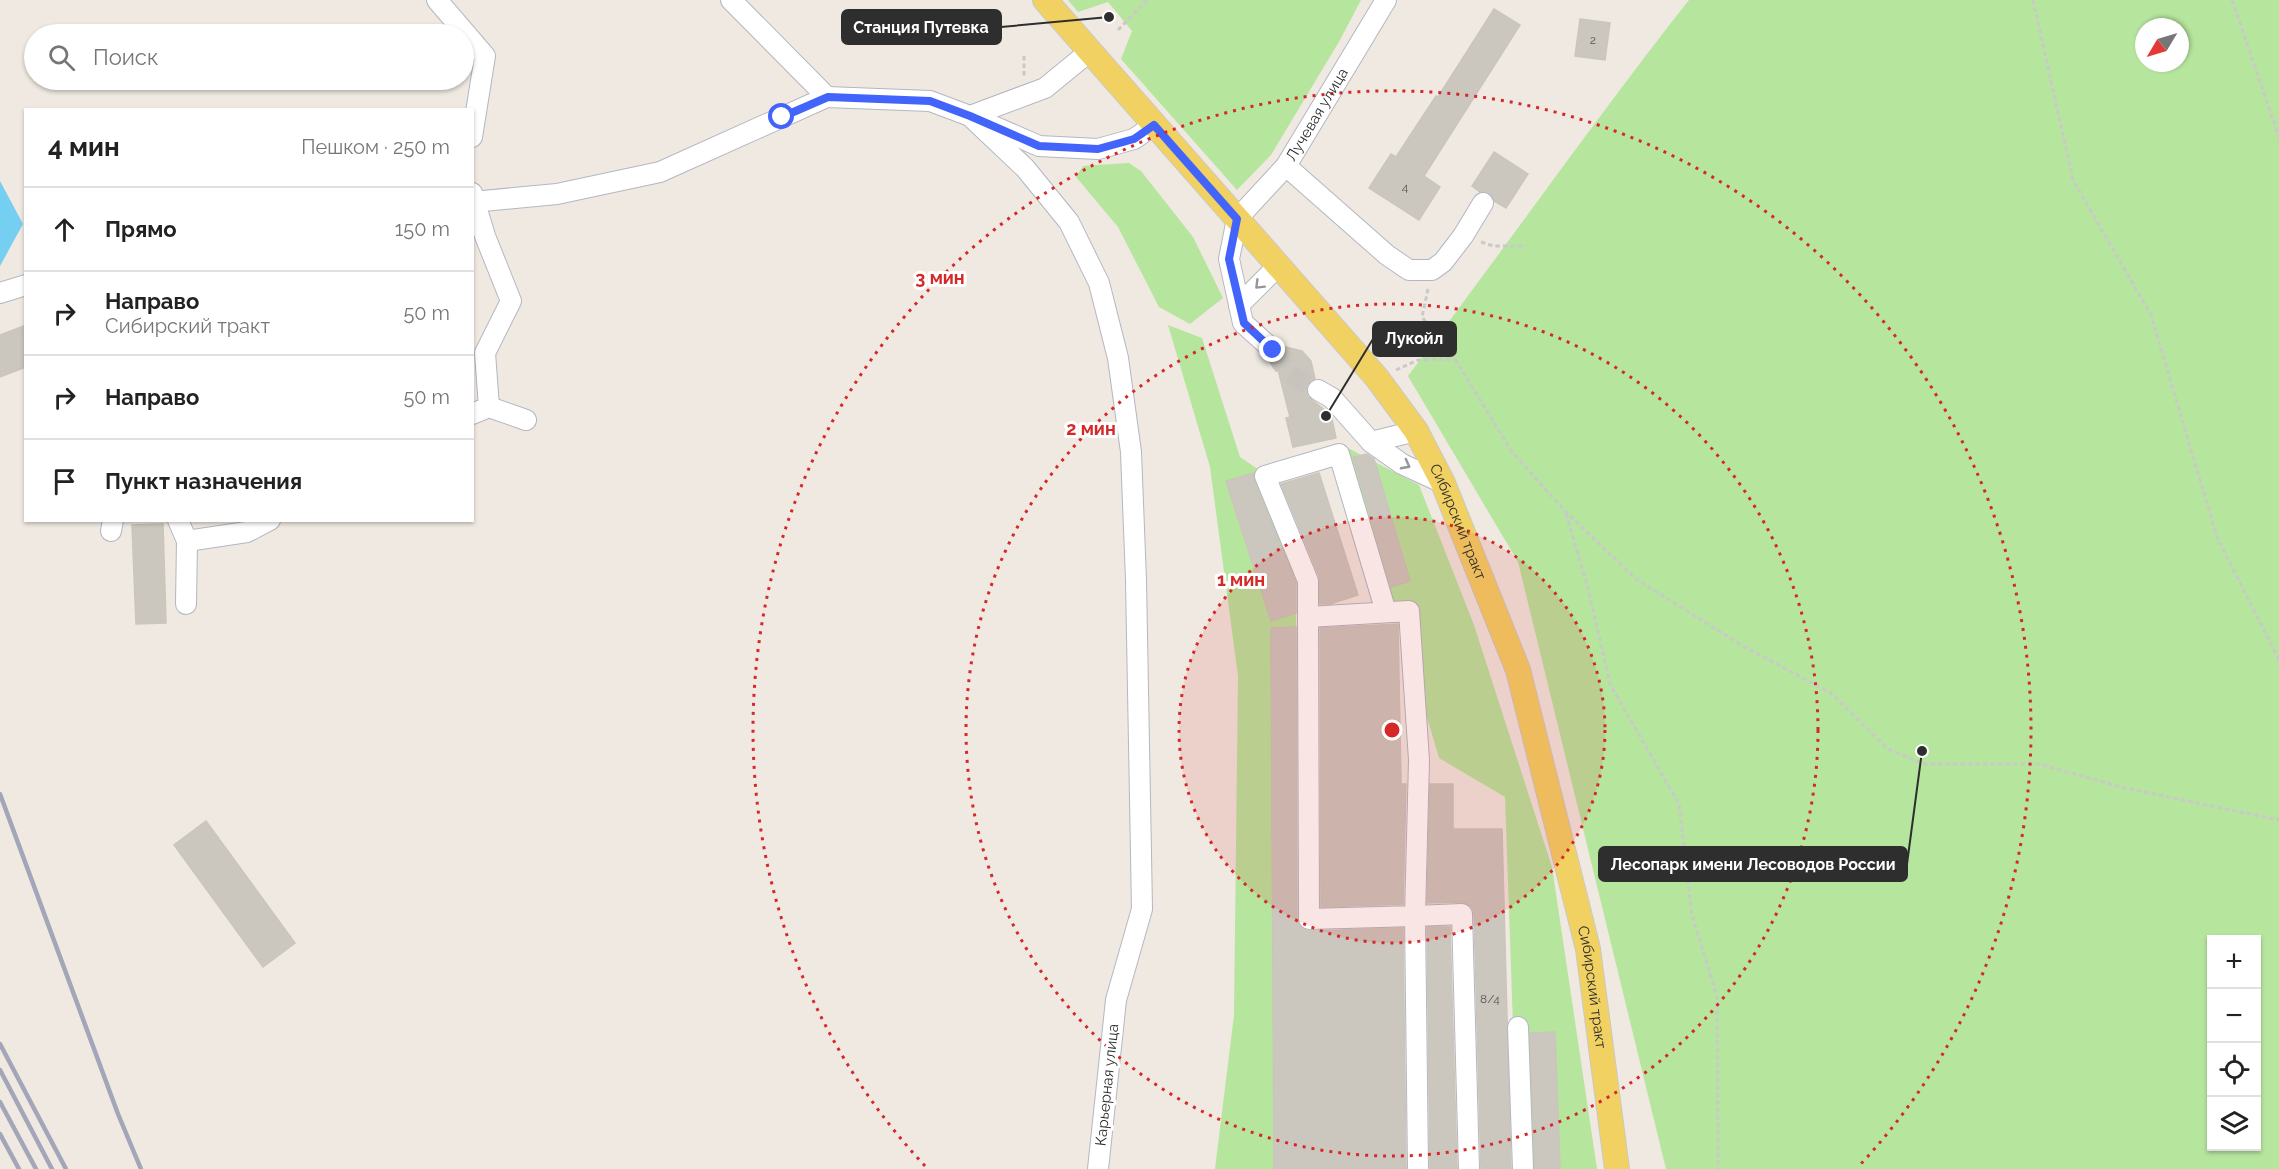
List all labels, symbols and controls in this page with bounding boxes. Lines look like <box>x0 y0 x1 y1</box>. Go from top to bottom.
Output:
callout: Станция Путевка <box>842 10 1001 44</box>
text: Станция Путевка <box>853 18 989 37</box>
north arrow <box>2135 18 2189 72</box>
search box <box>24 24 474 90</box>
house number: 2 <box>1590 33 1596 47</box>
icon: search <box>45 41 78 74</box>
text: Поиск <box>93 44 158 70</box>
street label: Лучевая улица <box>1282 65 1352 164</box>
route start <box>768 103 794 129</box>
text: 4 мин <box>48 132 120 162</box>
text: Пешком · 250 m <box>301 135 450 159</box>
house number: 4 <box>1402 180 1409 194</box>
icon: ahead <box>48 213 81 246</box>
text: Прямо <box>105 216 177 242</box>
text: 150 m <box>395 217 450 241</box>
text: 3 мин <box>915 267 965 288</box>
one-way arrow <box>1255 278 1266 289</box>
text: Направо <box>105 288 199 314</box>
icon: right <box>48 297 81 330</box>
text: 50 m <box>403 301 450 325</box>
text: Сибирский тракт <box>105 314 270 338</box>
callout: Лукойл <box>1373 322 1456 356</box>
text: Лукойл <box>1385 329 1443 348</box>
route end <box>1259 336 1285 362</box>
icon: right <box>48 381 81 414</box>
text: Направо <box>105 384 199 410</box>
text: 50 m <box>403 385 450 409</box>
text: 2 мин <box>1066 418 1116 439</box>
one-way arrow <box>1400 458 1410 469</box>
street label: Сибирский тракт <box>1426 461 1490 582</box>
icon: arrive <box>48 465 81 498</box>
text: Пункт назначения <box>105 468 302 494</box>
text: 1 мин <box>1217 569 1265 590</box>
centre of rings <box>1382 720 1402 740</box>
callout: Лесопарк имени Лесоводов России <box>1599 847 1907 881</box>
text: Лесопарк имени Лесоводов России <box>1611 855 1895 874</box>
street label: Сибирский тракт <box>1574 924 1610 1050</box>
map controls <box>2207 935 2261 1151</box>
button: + <box>2207 935 2261 989</box>
button: − <box>2207 989 2261 1043</box>
house number: 8/4 <box>1480 992 1500 1006</box>
street label: Карьерная улица <box>1092 1023 1122 1147</box>
button: locate <box>2207 1043 2261 1097</box>
button: layers <box>2207 1097 2261 1151</box>

